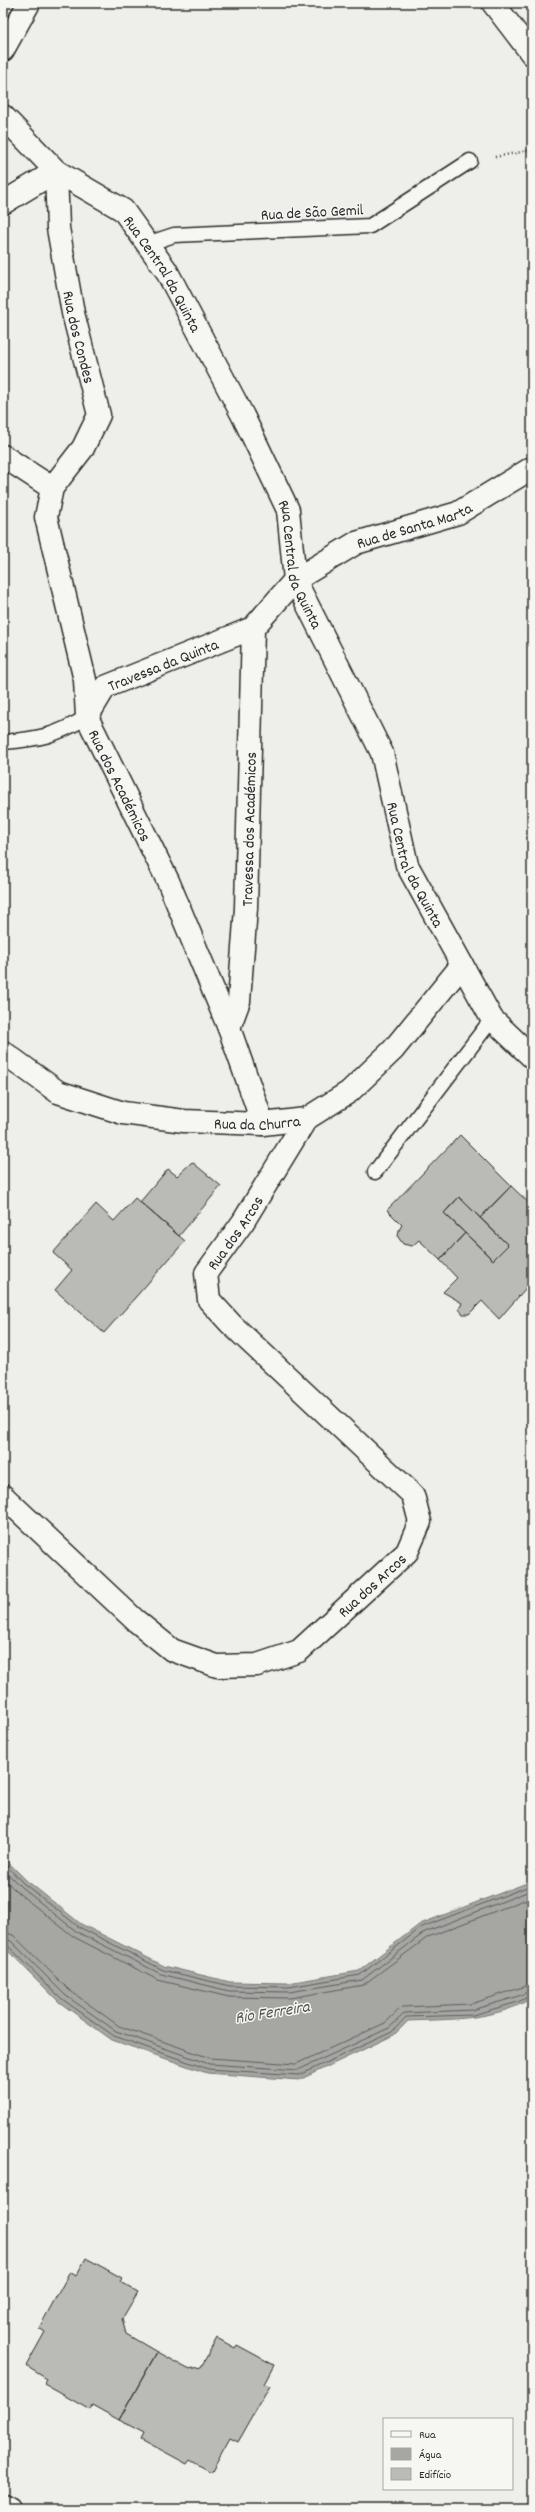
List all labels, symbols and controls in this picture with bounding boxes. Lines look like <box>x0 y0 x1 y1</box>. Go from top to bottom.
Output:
street label: Rua de São Gemil <box>260 199 364 228</box>
street label: Rua Central da Quinta <box>116 211 206 337</box>
street label: Rua dos Condes <box>55 289 100 386</box>
street label: Rua Central da Quinta <box>271 496 327 634</box>
street label: Rua de Santa Marta <box>354 498 478 556</box>
street label: Travessa da Quinta <box>105 634 223 699</box>
street label: Rua dos Académicos <box>81 726 156 846</box>
street label: Travessa dos Académicos <box>237 751 264 907</box>
street label: Rua Central da Quinta <box>379 800 449 933</box>
street label: Rua da Churra <box>214 1111 302 1138</box>
street label: Rua dos Arcos <box>203 1192 271 1276</box>
street label: Rua dos Arcos <box>334 1549 413 1624</box>
water label: Rio Ferreira <box>233 1996 313 2032</box>
legend <box>383 2418 513 2490</box>
text: Rua <box>419 2427 436 2444</box>
text: Água <box>419 2447 442 2464</box>
text: Edifício <box>419 2467 451 2484</box>

